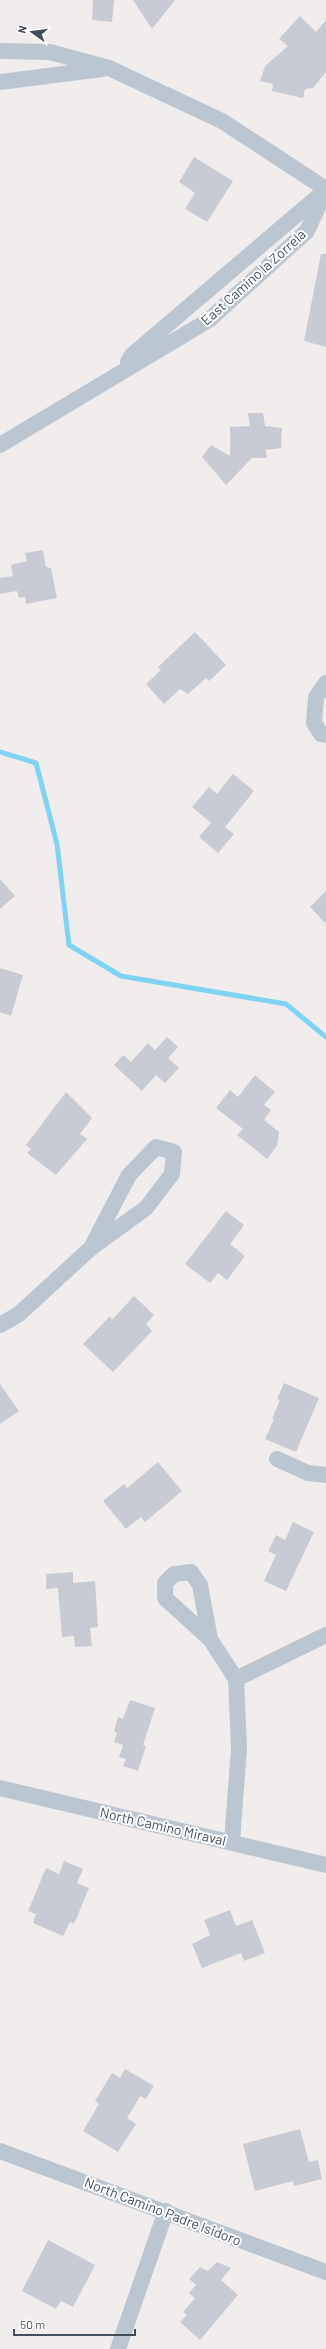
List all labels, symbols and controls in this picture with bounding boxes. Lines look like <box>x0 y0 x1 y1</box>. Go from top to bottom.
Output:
north arrow <box>12 12 52 52</box>
text: N <box>15 24 29 35</box>
street label: East Camino la Zorrela <box>197 225 309 329</box>
street label: North Camino Miraval <box>98 1803 228 1849</box>
street label: North Camino Padre Isidoro <box>82 2173 244 2249</box>
scale bar <box>14 2311 135 2337</box>
text: 50 m <box>20 2317 45 2331</box>

